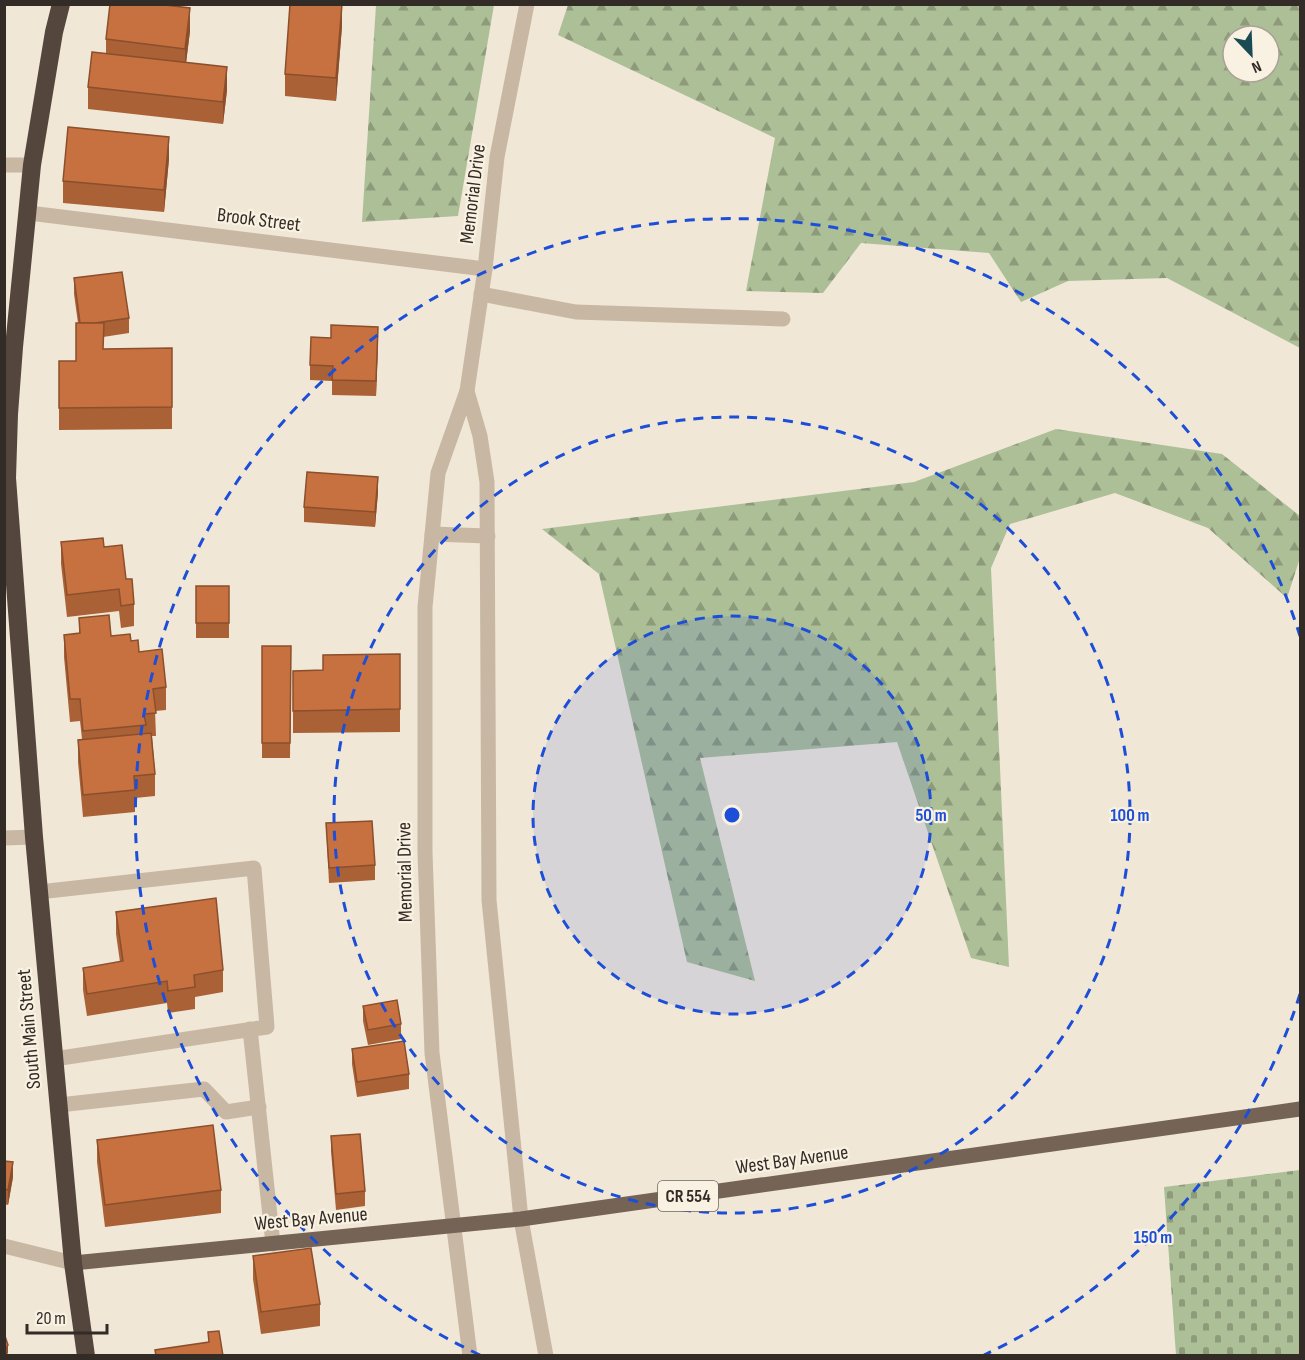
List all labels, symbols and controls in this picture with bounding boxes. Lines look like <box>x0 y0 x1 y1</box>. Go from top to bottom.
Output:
north arrow <box>1221 24 1281 84</box>
text: N <box>1249 56 1264 77</box>
street label: Memorial Drive <box>455 143 491 245</box>
street label: Brook Street <box>216 203 302 237</box>
centre of rings <box>722 805 742 825</box>
text: 50 m <box>915 805 947 826</box>
text: 100 m <box>1111 805 1150 826</box>
street label: Memorial Drive <box>392 822 418 922</box>
street label: South Main Street <box>12 968 46 1090</box>
street label: West Bay Avenue <box>734 1140 850 1180</box>
road number: CR 554 <box>658 1181 718 1211</box>
street label: West Bay Avenue <box>253 1202 369 1236</box>
text: 150 m <box>1134 1227 1172 1248</box>
scale bar <box>27 1297 106 1335</box>
text: 20 m <box>36 1308 66 1329</box>

